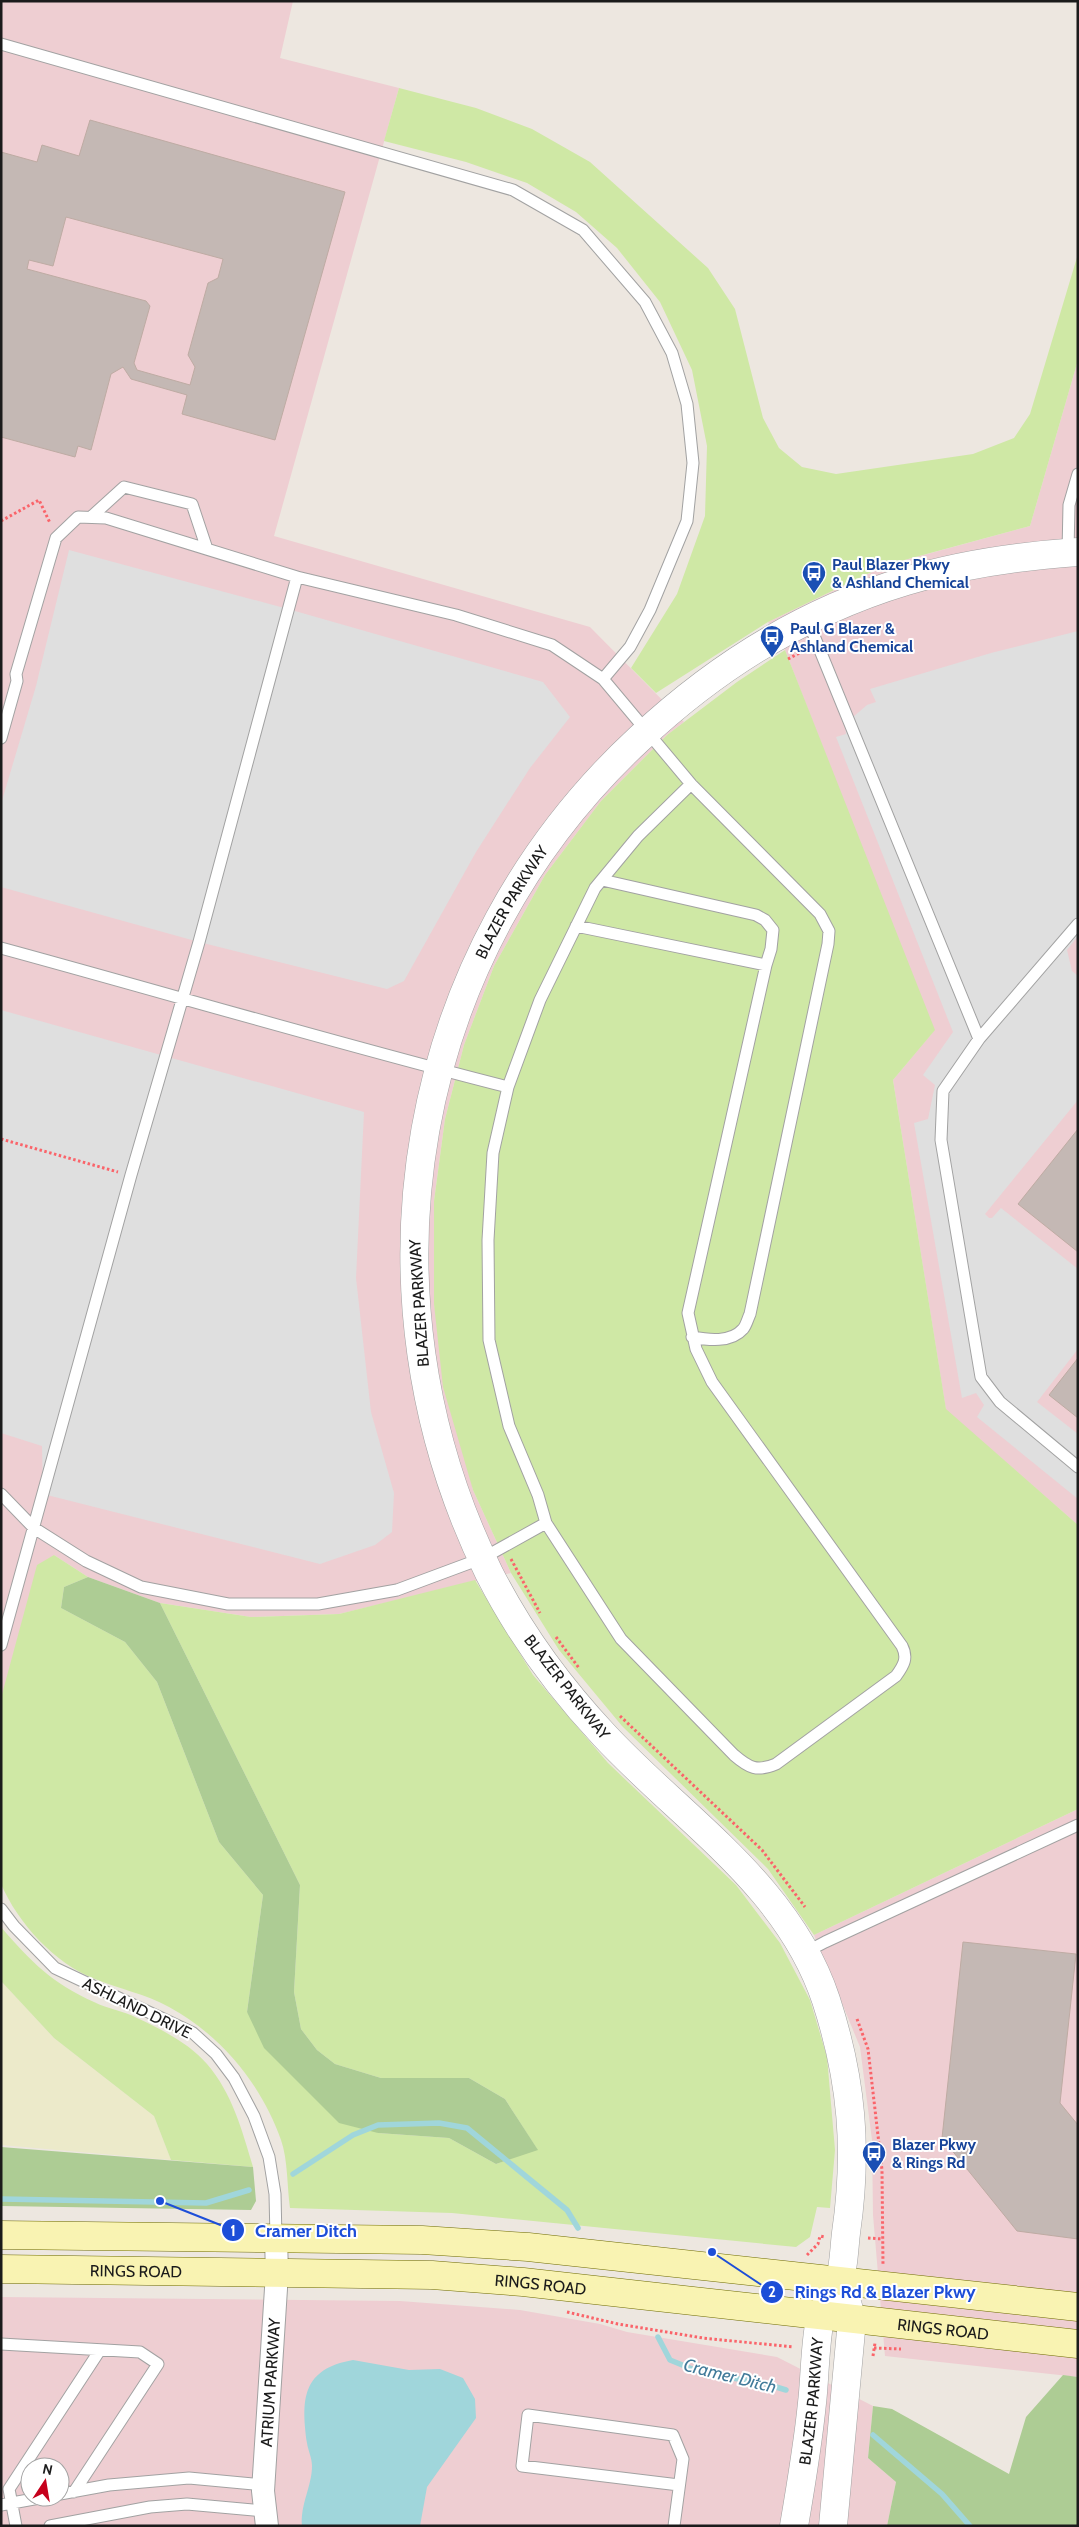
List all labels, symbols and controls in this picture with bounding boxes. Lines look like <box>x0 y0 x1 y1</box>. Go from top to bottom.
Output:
place label: Paul Blazer Pkwy & Ashland Chemical <box>832 555 969 592</box>
bus stop icon: Paul Blazer Pkwy & Ashland Chemical <box>801 560 827 594</box>
place label: Paul G Blazer & Ashland Chemical <box>790 619 913 656</box>
bus stop icon: Paul G Blazer & Ashland Chemical <box>759 624 785 658</box>
street label: BLAZER PARKWAY <box>471 841 552 962</box>
street label: BLAZER PARKWAY <box>405 1238 433 1367</box>
street label: BLAZER PARKWAY <box>520 1631 614 1744</box>
street label: ASHLAND DRIVE <box>79 1973 195 2043</box>
place label: Blazer Pkwy & Rings Rd <box>892 2135 976 2172</box>
bus stop icon: Blazer Pkwy & Rings Rd <box>861 2140 887 2174</box>
callout: Cramer Ditch <box>220 2214 367 2247</box>
text: Cramer Ditch <box>255 2220 357 2242</box>
text: 1 <box>230 2222 236 2240</box>
street label: RINGS ROAD <box>90 2261 182 2281</box>
street label: RINGS ROAD <box>494 2270 587 2299</box>
callout: Rings Rd & Blazer Pkwy <box>760 2275 986 2308</box>
text: Rings Rd & Blazer Pkwy <box>794 2281 976 2303</box>
text: 2 <box>768 2283 776 2301</box>
street label: RINGS ROAD <box>896 2314 990 2343</box>
street label: ATRIUM PARKWAY <box>256 2317 284 2447</box>
street label: BLAZER PARKWAY <box>795 2336 827 2466</box>
water label: Cramer Ditch <box>681 2354 779 2398</box>
north arrow <box>20 2457 70 2507</box>
text: N <box>41 2459 54 2479</box>

